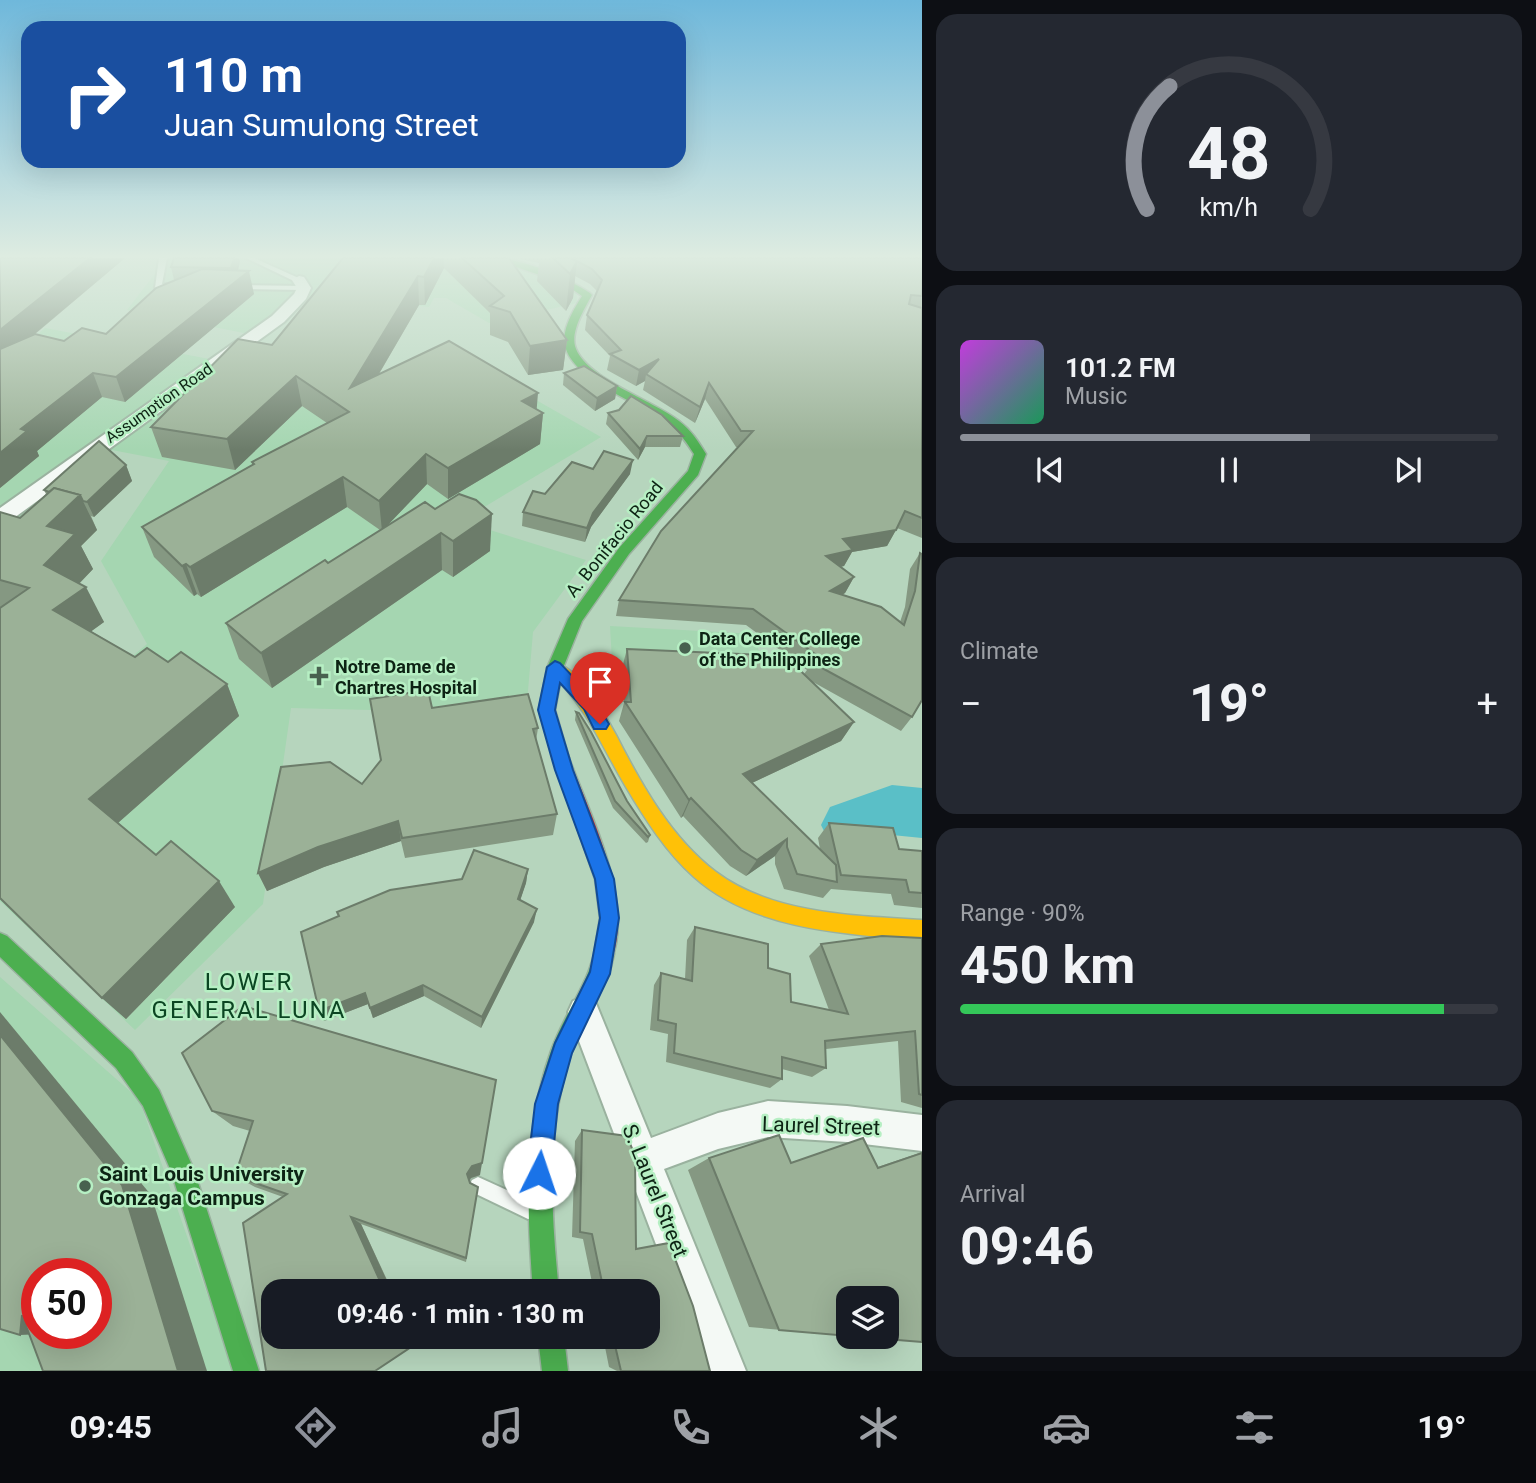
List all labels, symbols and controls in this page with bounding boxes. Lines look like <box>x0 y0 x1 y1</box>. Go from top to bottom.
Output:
text: 110 m <box>164 47 303 104</box>
icon: right <box>49 49 140 140</box>
text: Juan Sumulong Street <box>164 106 479 144</box>
text: 48 <box>1187 111 1271 197</box>
text: km/h <box>1200 193 1258 222</box>
text: 101.2 FM <box>1065 353 1176 383</box>
street label: Assumption Road <box>102 359 216 447</box>
text: Music <box>1065 383 1127 410</box>
icon: previous <box>1031 451 1069 489</box>
icon: pause <box>1210 451 1248 489</box>
icon: next <box>1389 451 1427 489</box>
street label: A. Bonifacio Road <box>561 477 667 601</box>
place label: Data Center College of the Philippines <box>699 628 860 670</box>
text: Climate <box>960 638 1039 665</box>
marker: Data Center College of the Philippines <box>677 640 693 656</box>
pin <box>570 652 630 724</box>
place label: Notre Dame de Chartres Hospital <box>335 656 477 698</box>
icon: arrive <box>581 663 619 701</box>
marker: Notre Dame de Chartres Hospital <box>309 666 329 686</box>
text: 19° <box>1189 673 1269 734</box>
text: − <box>960 682 982 726</box>
text: + <box>1476 682 1498 726</box>
text: Range · 90% <box>960 900 1085 927</box>
text: 450 km <box>960 935 1135 996</box>
district label: LOWER GENERAL LUNA <box>152 968 346 1024</box>
street label: Laurel Street <box>762 1112 881 1140</box>
street label: S. Laurel Street <box>617 1121 693 1261</box>
position arrow <box>502 1136 576 1210</box>
place label: Saint Louis University Gonzaga Campus <box>99 1162 305 1210</box>
marker: Saint Louis University Gonzaga Campus <box>77 1178 93 1194</box>
text: Arrival <box>960 1181 1025 1208</box>
text: 09:46 <box>960 1216 1094 1277</box>
speed limit sign: 50 <box>21 1258 112 1349</box>
map controls <box>836 1286 899 1349</box>
button: layers <box>836 1286 899 1349</box>
text: 09:46 · 1 min · 130 m <box>337 1299 584 1329</box>
icon: directions <box>291 1403 340 1452</box>
icon: music <box>478 1403 527 1452</box>
icon: phone <box>666 1403 715 1452</box>
icon: climate <box>854 1403 903 1452</box>
icon: car <box>1042 1403 1091 1452</box>
icon: filters <box>1230 1403 1279 1452</box>
text: 09:45 <box>69 1408 152 1446</box>
text: 19° <box>1417 1408 1467 1446</box>

